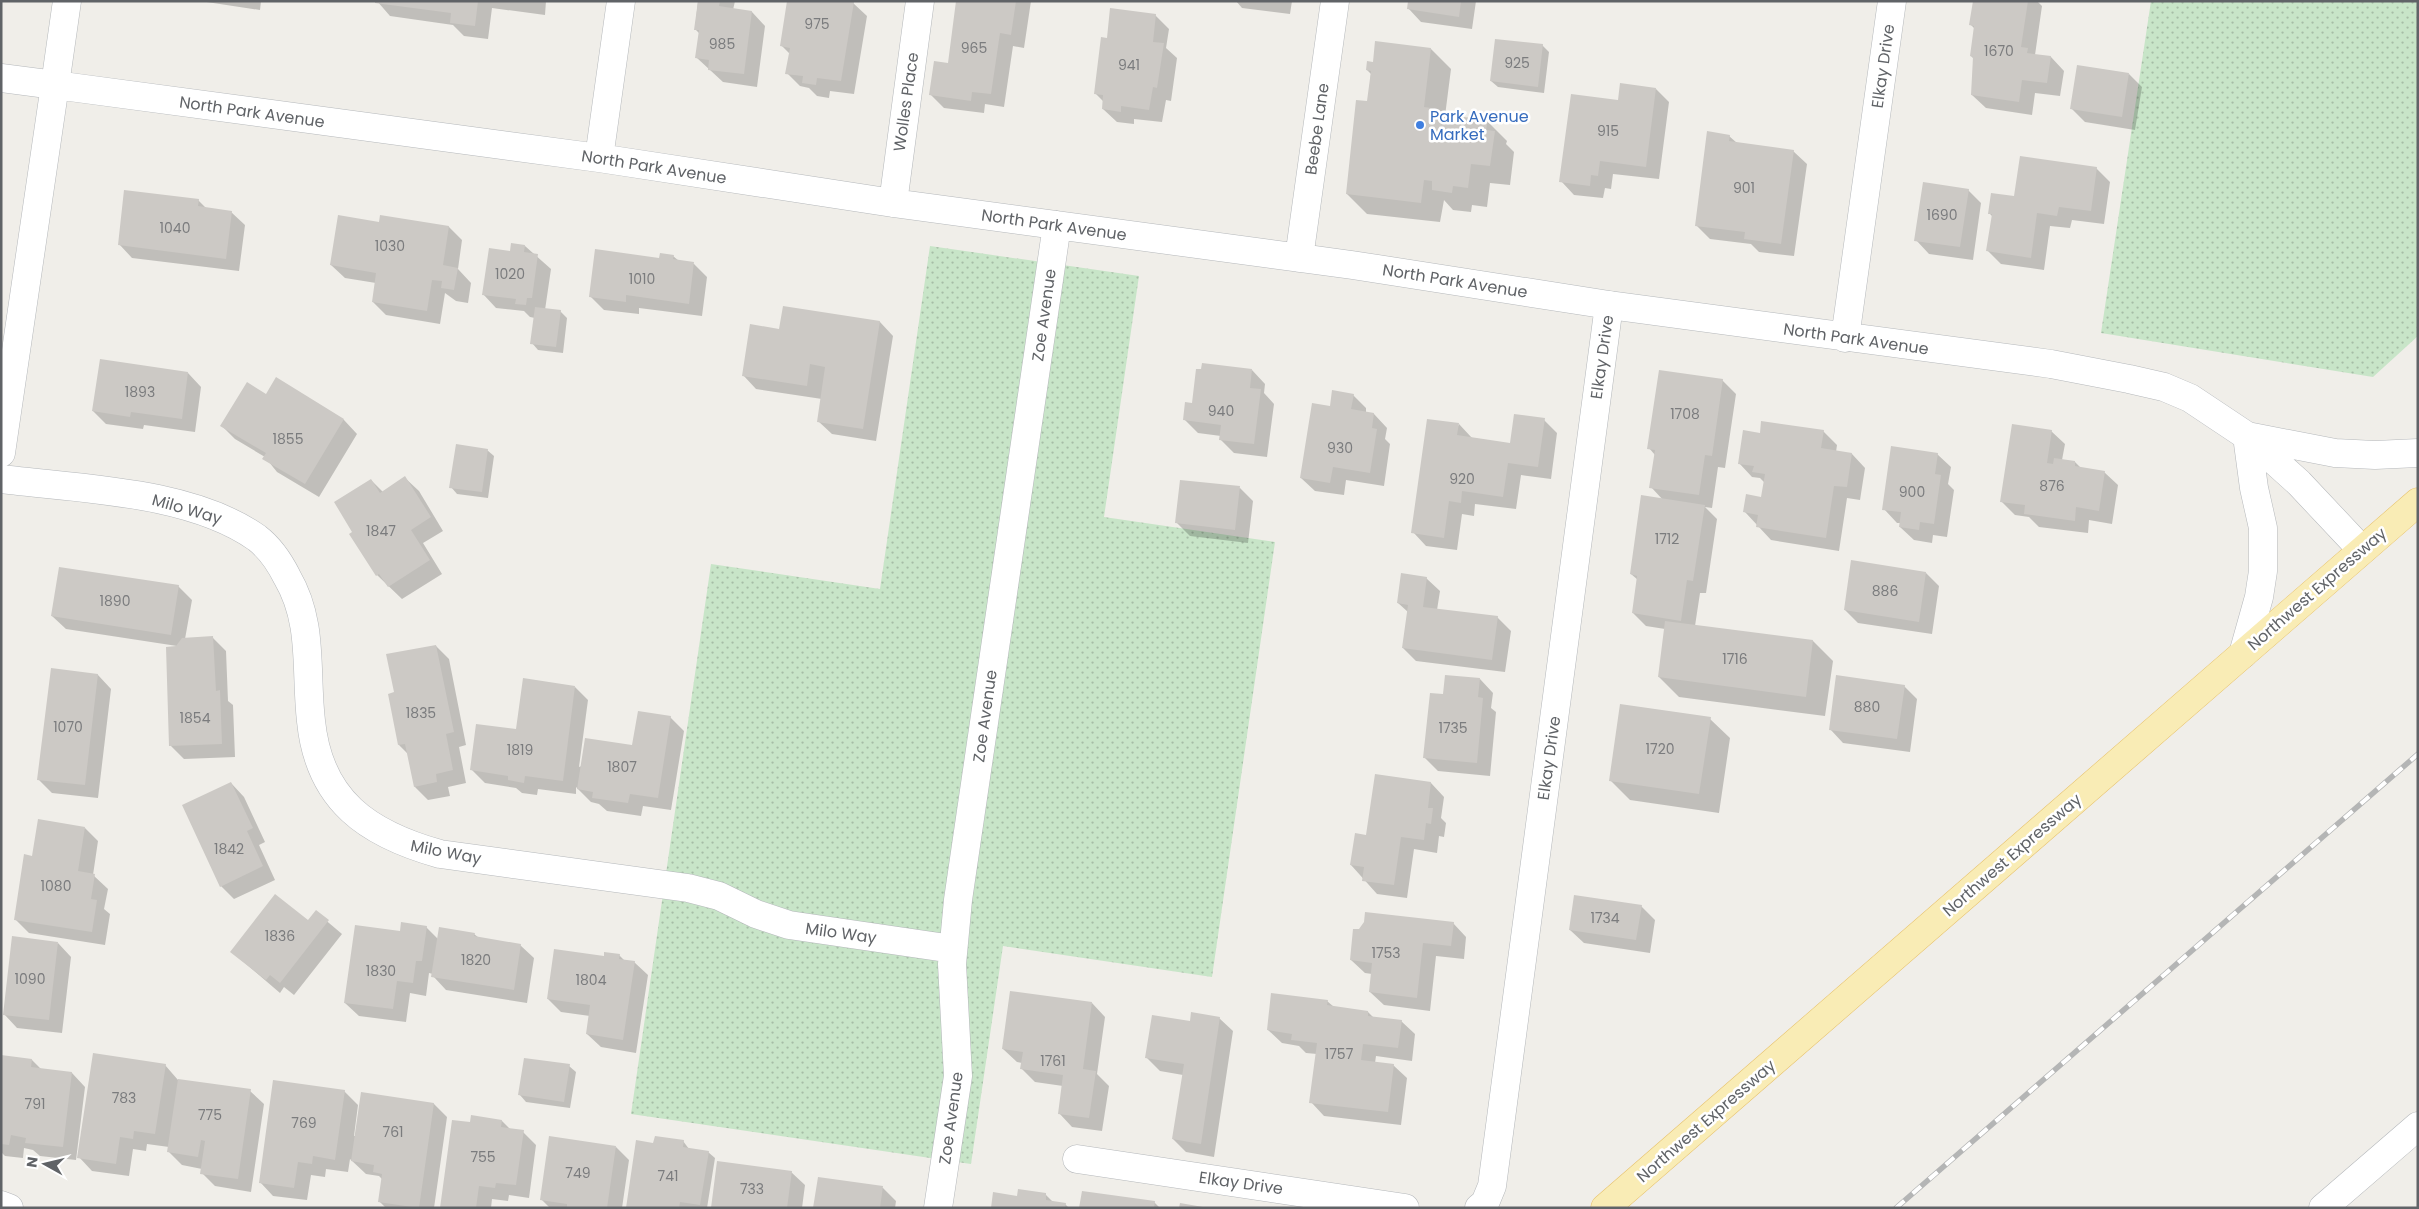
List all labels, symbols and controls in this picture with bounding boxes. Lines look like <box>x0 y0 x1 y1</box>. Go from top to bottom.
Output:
house number: 975 <box>804 14 830 34</box>
street label: Elkay Drive <box>1866 22 1900 109</box>
house number: 985 <box>709 34 735 54</box>
house number: 965 <box>961 38 987 58</box>
house number: 1670 <box>1984 41 2014 61</box>
street label: Wolles Place <box>888 51 924 153</box>
house number: 925 <box>1504 53 1530 73</box>
house number: 941 <box>1118 55 1140 75</box>
street label: Beebe Lane <box>1299 81 1335 176</box>
street label: North Park Avenue <box>178 90 326 134</box>
place label: Park Avenue Market <box>1430 105 1529 146</box>
marker: Park Avenue Market <box>1414 119 1426 131</box>
house number: 915 <box>1597 121 1619 141</box>
street label: North Park Avenue <box>580 144 728 190</box>
house number: 901 <box>1733 178 1755 198</box>
street label: North Park Avenue <box>980 203 1128 247</box>
house number: 1690 <box>1927 205 1957 225</box>
house number: 1040 <box>160 218 190 238</box>
house number: 1030 <box>375 236 405 256</box>
street label: North Park Avenue <box>1381 258 1529 304</box>
house number: 1020 <box>495 264 525 284</box>
street label: Zoe Avenue <box>1026 267 1062 363</box>
house number: 1010 <box>629 269 655 289</box>
street label: Elkay Drive <box>1585 313 1619 400</box>
street label: North Park Avenue <box>1782 317 1930 361</box>
house number: 1893 <box>125 382 155 402</box>
house number: 940 <box>1208 401 1234 421</box>
house number: 1708 <box>1670 404 1700 424</box>
house number: 1855 <box>273 429 303 449</box>
house number: 930 <box>1327 438 1353 458</box>
house number: 920 <box>1449 469 1475 489</box>
house number: 876 <box>2039 476 2065 496</box>
house number: 900 <box>1899 482 1925 502</box>
street label: Milo Way <box>149 488 225 530</box>
house number: 1847 <box>366 521 396 541</box>
street label: Northwest Expressway <box>2243 522 2391 656</box>
house number: 1712 <box>1655 529 1679 549</box>
house number: 886 <box>1872 581 1898 601</box>
house number: 1890 <box>100 591 130 611</box>
house number: 1716 <box>1722 649 1748 669</box>
street label: Zoe Avenue <box>967 668 1003 764</box>
house number: 880 <box>1854 697 1880 717</box>
house number: 1835 <box>406 703 436 723</box>
house number: 1854 <box>180 708 211 728</box>
street label: Elkay Drive <box>1532 714 1566 801</box>
house number: 1070 <box>53 717 83 737</box>
house number: 1735 <box>1438 718 1468 738</box>
house number: 1720 <box>1646 739 1674 759</box>
house number: 1819 <box>507 740 533 760</box>
house number: 1807 <box>607 757 637 777</box>
street label: Northwest Expressway <box>1938 788 2086 922</box>
street label: Milo Way <box>409 834 483 870</box>
house number: 1842 <box>214 839 244 859</box>
house number: 1080 <box>41 876 71 896</box>
house number: 1734 <box>1590 908 1620 928</box>
street label: Milo Way <box>804 917 878 949</box>
house number: 1836 <box>265 926 295 946</box>
house number: 1753 <box>1371 943 1401 963</box>
house number: 1820 <box>461 950 491 970</box>
house number: 1830 <box>366 961 396 981</box>
house number: 1090 <box>15 969 45 989</box>
house number: 1804 <box>576 970 607 990</box>
house number: 1757 <box>1325 1044 1354 1064</box>
house number: 1761 <box>1040 1051 1066 1071</box>
street label: Northwest Expressway <box>1632 1054 1780 1188</box>
street label: Zoe Avenue <box>933 1070 969 1166</box>
house number: 783 <box>112 1088 136 1108</box>
house number: 791 <box>25 1094 45 1114</box>
house number: 775 <box>198 1105 222 1125</box>
house number: 769 <box>291 1113 317 1133</box>
house number: 761 <box>382 1122 404 1142</box>
north arrow <box>20 1139 70 1189</box>
house number: 755 <box>470 1147 496 1167</box>
text: N <box>21 1156 43 1169</box>
house number: 749 <box>565 1163 591 1183</box>
house number: 741 <box>658 1166 678 1186</box>
street label: Elkay Drive <box>1198 1166 1285 1200</box>
house number: 733 <box>740 1179 764 1199</box>

